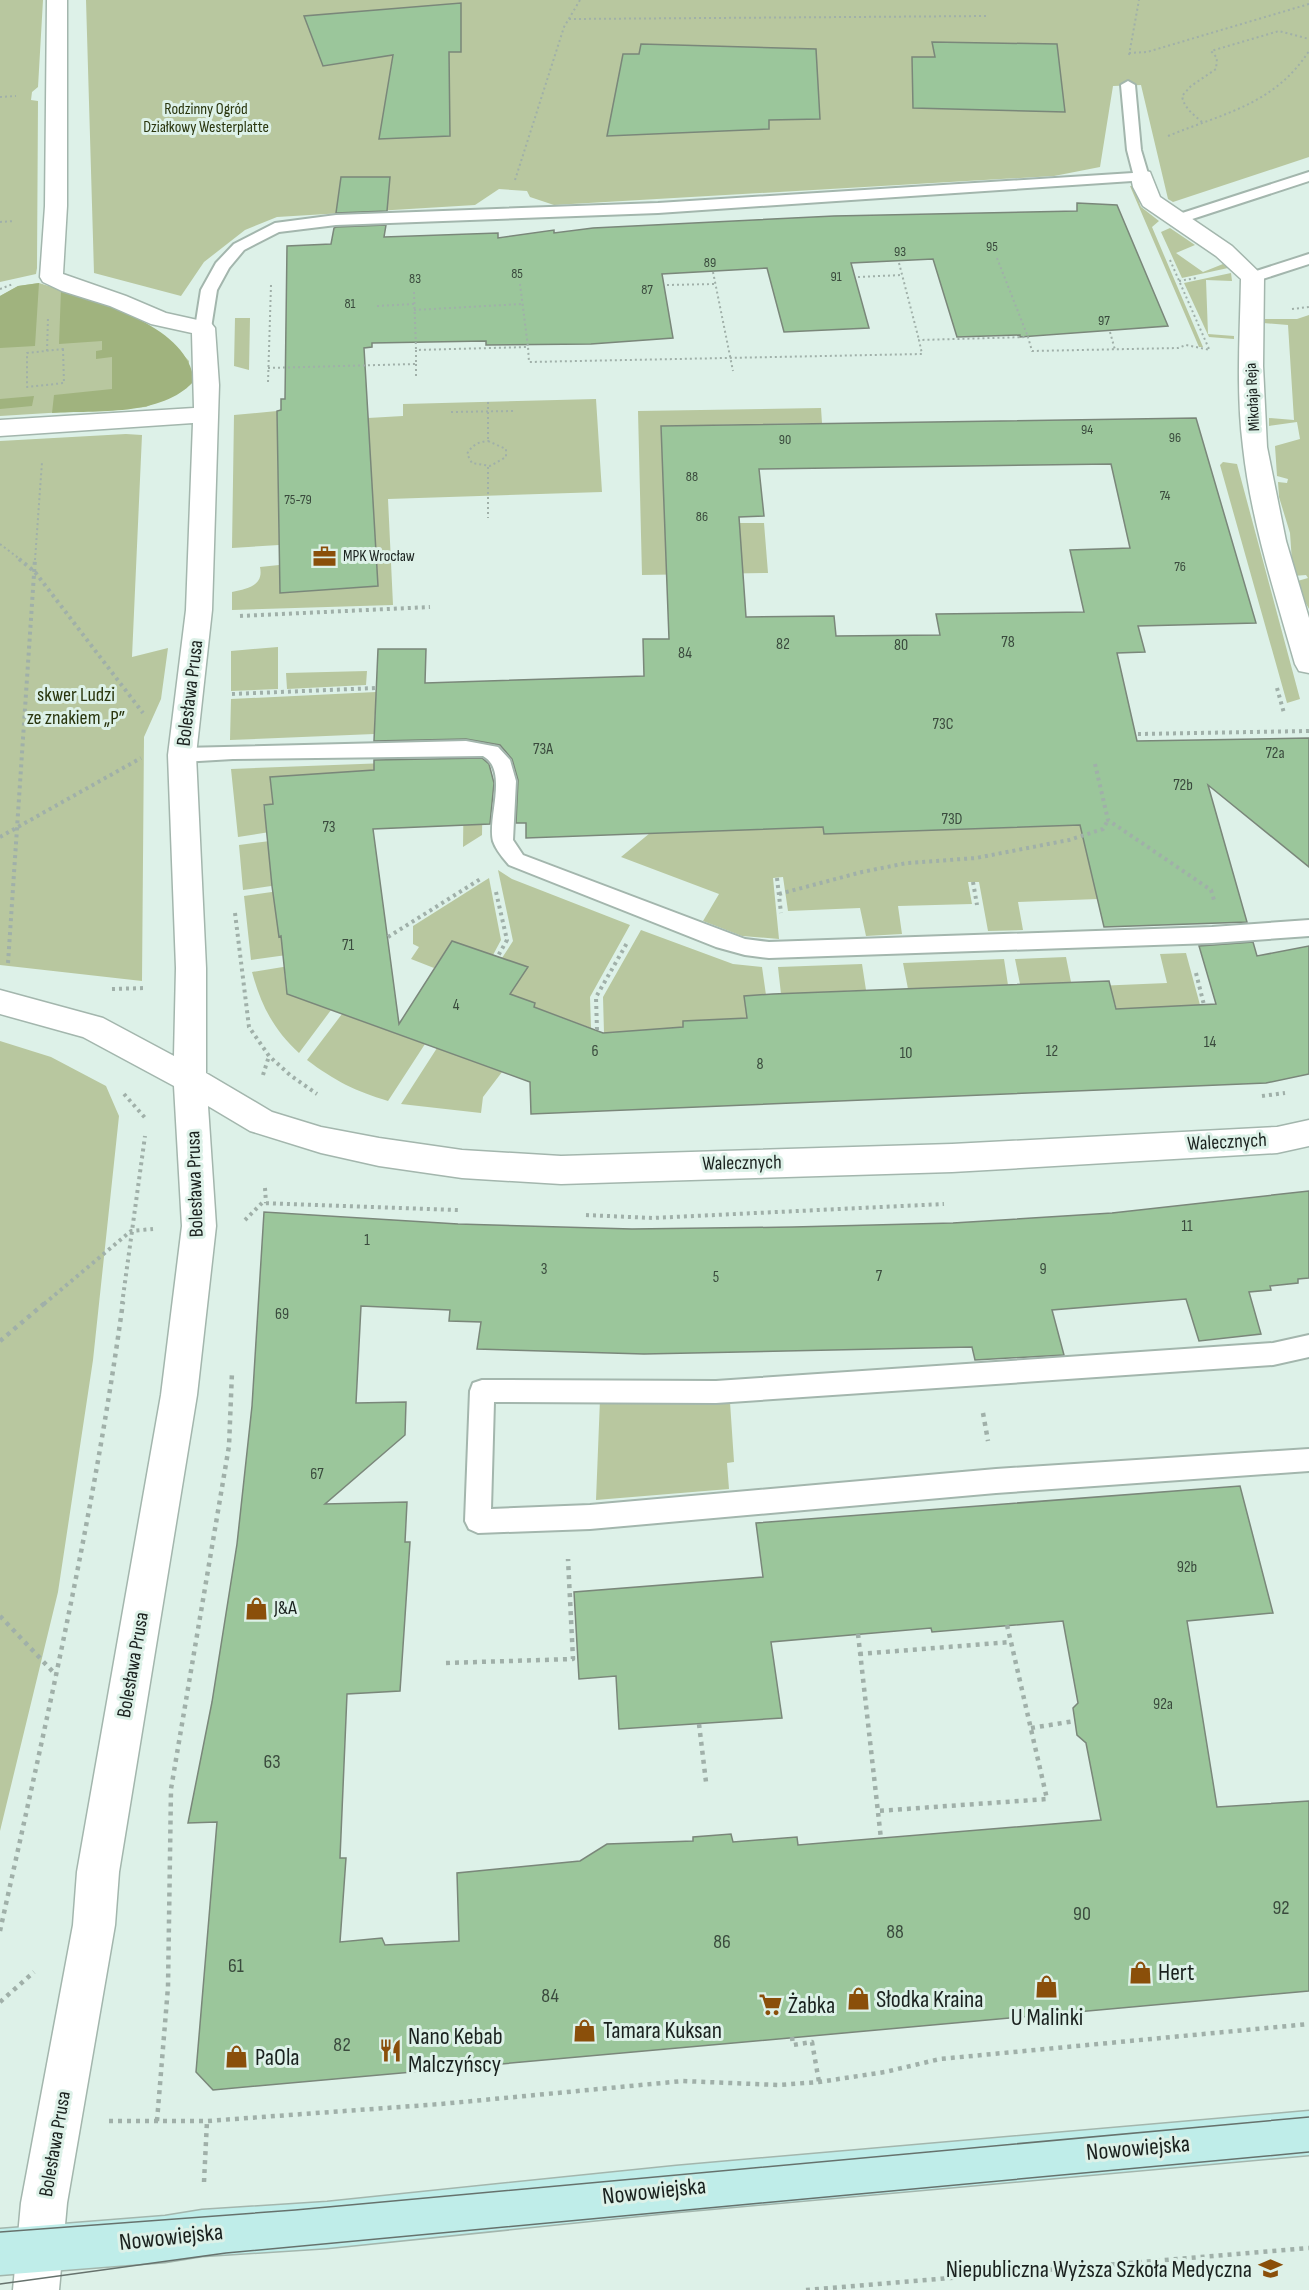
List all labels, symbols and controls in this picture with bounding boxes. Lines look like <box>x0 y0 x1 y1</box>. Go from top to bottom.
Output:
park label: Rodzinny Ogród Działkowy Westerplatte <box>143 100 269 137</box>
house number: 95 <box>986 238 998 255</box>
house number: 93 <box>894 243 906 260</box>
house number: 89 <box>704 254 716 271</box>
house number: 85 <box>511 265 523 282</box>
house number: 91 <box>830 268 842 285</box>
house number: 83 <box>409 270 421 287</box>
house number: 87 <box>641 281 653 298</box>
house number: 81 <box>344 295 356 312</box>
house number: 97 <box>1098 312 1110 329</box>
street label: Mikołaja Reja <box>1242 362 1264 432</box>
house number: 94 <box>1081 421 1093 438</box>
house number: 96 <box>1169 429 1181 446</box>
house number: 90 <box>779 431 791 448</box>
house number: 88 <box>686 468 698 485</box>
house number: 74 <box>1160 487 1171 504</box>
house number: 75-79 <box>284 491 312 508</box>
house number: 86 <box>696 508 708 525</box>
office icon: MPK Wrocław <box>312 543 338 569</box>
place label: MPK Wrocław <box>343 547 415 566</box>
house number: 76 <box>1174 558 1186 575</box>
house number: 78 <box>1001 633 1015 652</box>
house number: 82 <box>776 635 790 654</box>
house number: 80 <box>894 636 908 655</box>
street label: Bolesława Prusa <box>172 639 208 747</box>
house number: 84 <box>678 644 692 663</box>
park label: skwer Ludzi ze znakiem „P” <box>27 683 125 730</box>
house number: 73C <box>933 715 954 734</box>
house number: 73A <box>533 740 553 759</box>
house number: 72a <box>1265 744 1285 763</box>
house number: 72b <box>1173 776 1193 795</box>
house number: 73D <box>942 810 963 829</box>
house number: 73 <box>322 818 336 837</box>
house number: 71 <box>342 936 354 955</box>
house number: 4 <box>453 996 460 1015</box>
house number: 14 <box>1204 1033 1216 1052</box>
house number: 6 <box>591 1042 599 1061</box>
house number: 12 <box>1046 1042 1058 1061</box>
house number: 10 <box>900 1044 912 1063</box>
house number: 8 <box>756 1055 764 1074</box>
street label: Walecznych <box>1187 1128 1267 1156</box>
street label: Bolesława Prusa <box>181 1130 209 1238</box>
street label: Walecznych <box>702 1150 782 1176</box>
house number: 11 <box>1181 1217 1193 1236</box>
house number: 1 <box>364 1231 370 1250</box>
house number: 3 <box>541 1260 547 1279</box>
house number: 9 <box>1039 1260 1047 1279</box>
house number: 7 <box>876 1267 883 1286</box>
house number: 5 <box>713 1268 719 1287</box>
house number: 69 <box>275 1305 289 1324</box>
house number: 67 <box>310 1465 324 1484</box>
house number: 92b <box>1177 1558 1197 1577</box>
shop icon: J&A <box>243 1595 269 1621</box>
place label: J&A <box>273 1596 297 1620</box>
street label: Bolesława Prusa <box>112 1610 154 1720</box>
house number: 92a <box>1153 1695 1173 1714</box>
house number: 63 <box>263 1750 281 1774</box>
house number: 92 <box>1272 1896 1290 1920</box>
house number: 90 <box>1073 1902 1091 1926</box>
house number: 88 <box>886 1920 904 1944</box>
house number: 86 <box>713 1930 731 1954</box>
house number: 61 <box>228 1954 244 1978</box>
place label: Hert <box>1158 1958 1194 1987</box>
shop icon: Hert <box>1127 1959 1153 1985</box>
shop icon: U Malinki <box>1034 1974 1060 2000</box>
house number: 84 <box>541 1984 559 2008</box>
place label: Słodka Kraina <box>876 1985 983 2014</box>
shop icon: Słodka Kraina <box>845 1986 871 2012</box>
place label: Żabka <box>788 1991 835 2020</box>
supermarket icon: Żabka <box>757 1992 783 2018</box>
place label: U Malinki <box>1011 2003 1083 2032</box>
place label: Tamara Kuksan <box>603 2016 722 2045</box>
shop icon: Tamara Kuksan <box>572 2017 598 2043</box>
place label: Nano Kebab Malczyńscy <box>408 2022 503 2079</box>
house number: 82 <box>333 2033 351 2057</box>
restaurant icon: Nano Kebab Malczyńscy <box>377 2037 403 2063</box>
place label: PaOla <box>255 2043 300 2072</box>
shop icon: PaOla <box>224 2044 250 2070</box>
street label: Bolesława Prusa <box>34 2089 76 2199</box>
street label: Nowowiejska <box>1085 2129 1191 2167</box>
street label: Nowowiejska <box>601 2171 707 2211</box>
street label: Nowowiejska <box>118 2217 224 2257</box>
place label: Niepubliczna Wyższa Szkoła Medyczna <box>946 2255 1252 2284</box>
school or university icon: Niepubliczna Wyższa Szkoła Medyczna <box>1257 2256 1283 2282</box>

